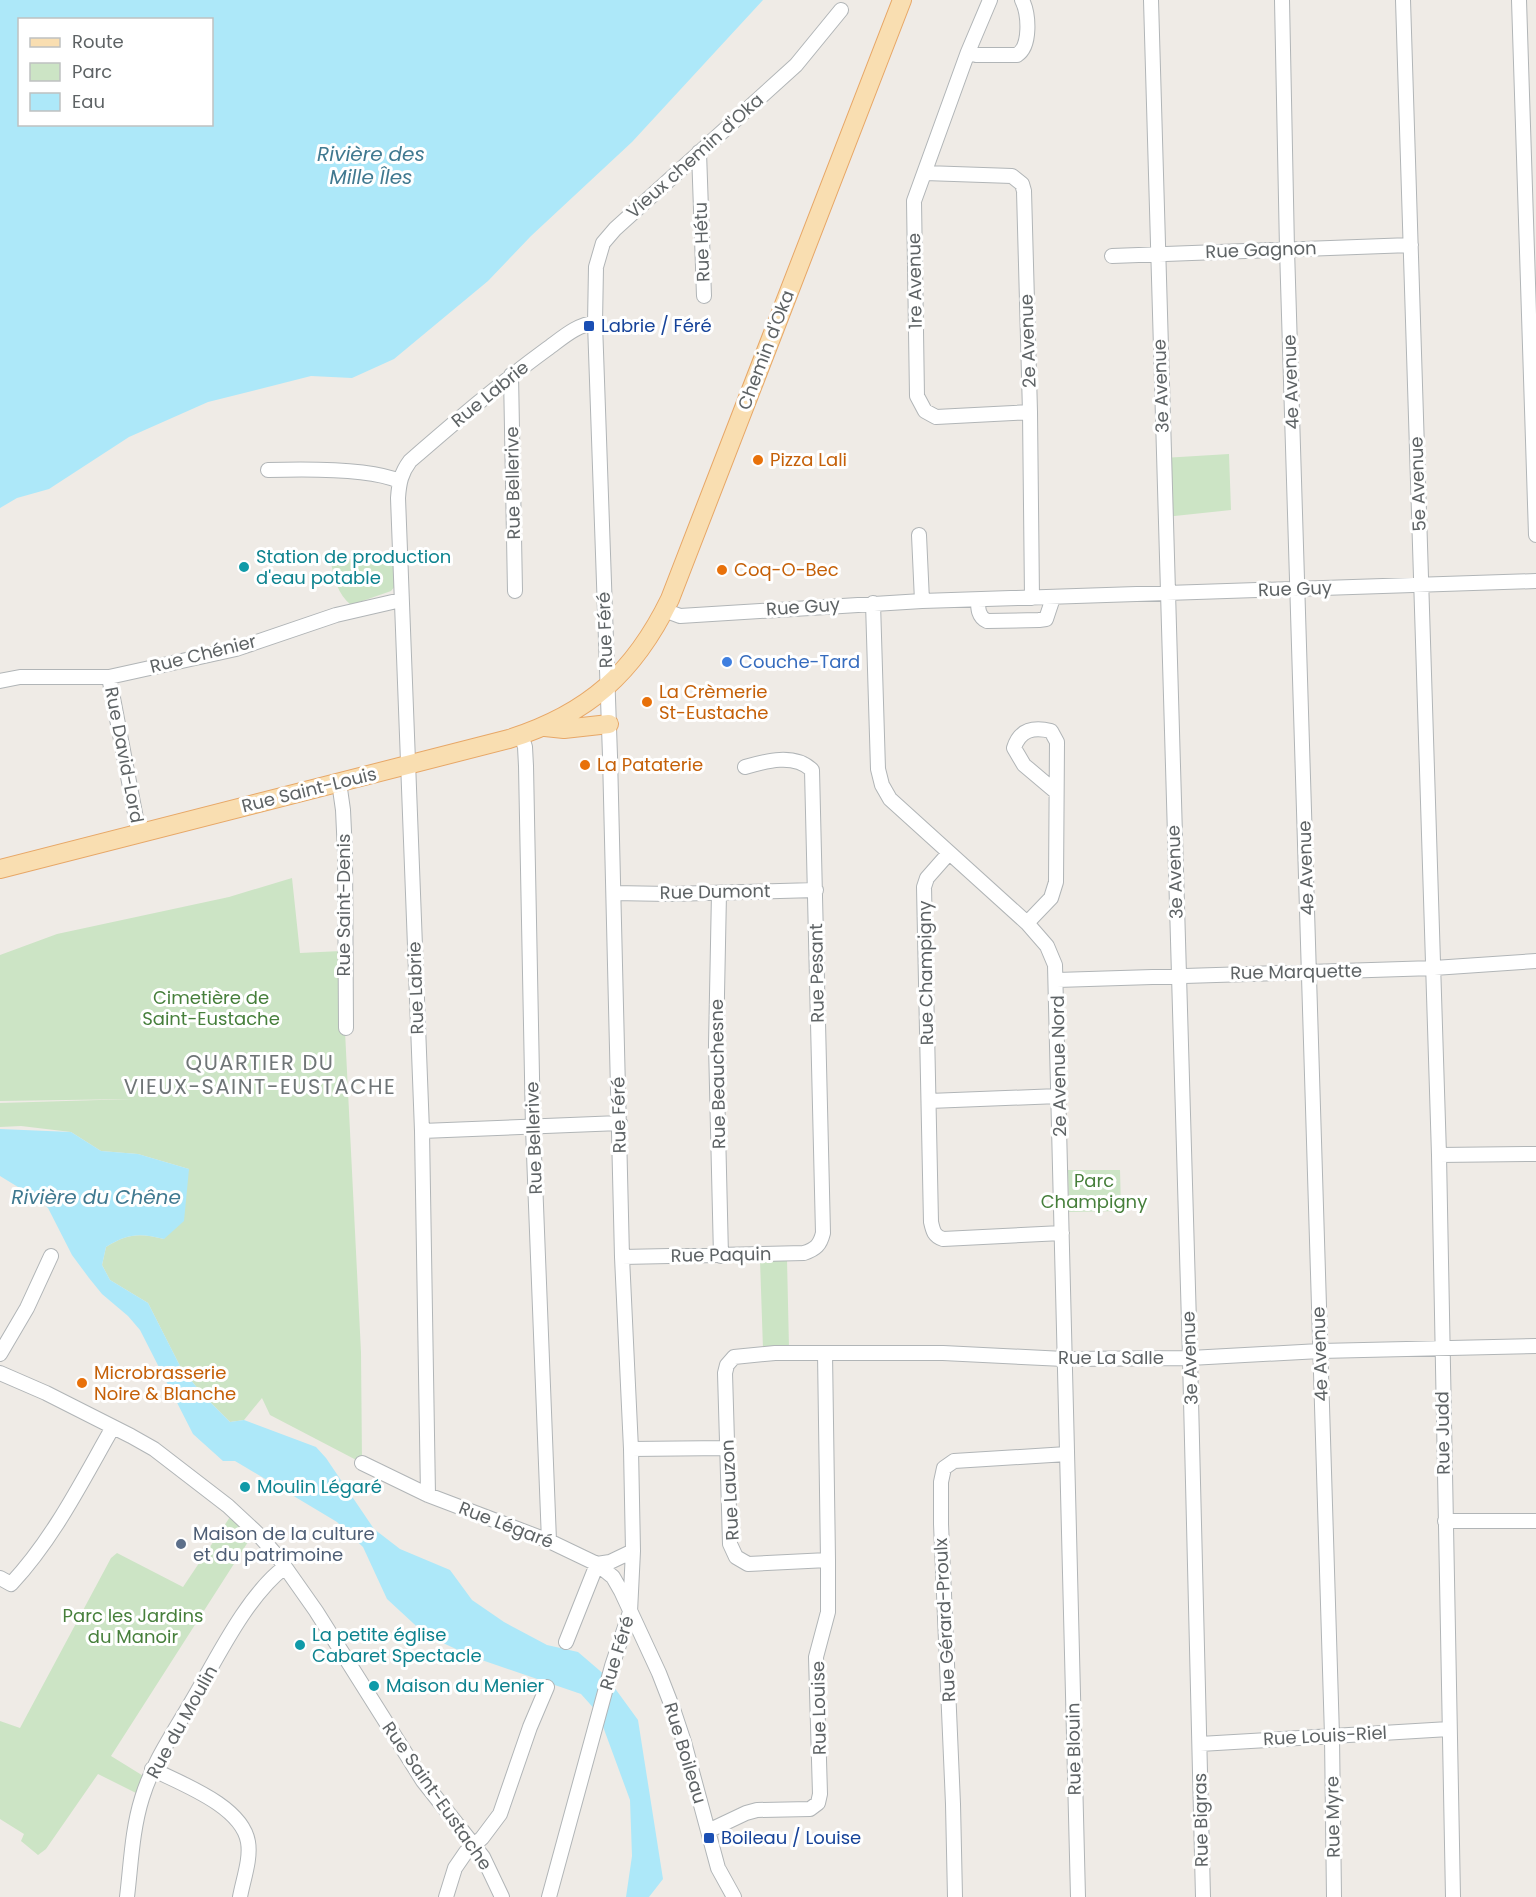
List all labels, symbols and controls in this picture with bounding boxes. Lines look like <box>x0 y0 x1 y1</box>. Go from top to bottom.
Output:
legend <box>18 18 213 126</box>
text: Route <box>72 29 124 54</box>
text: Parc <box>72 59 112 84</box>
street label: Vieux chemin d'Oka <box>621 87 769 224</box>
text: Eau <box>72 89 105 114</box>
water label: Rivière des Mille Îles <box>317 140 425 191</box>
street label: Rue Hétu <box>688 202 715 282</box>
street label: 1re Avenue <box>901 233 928 329</box>
street label: Rue Gagnon <box>1205 235 1317 264</box>
street label: Chemin d'Oka <box>731 286 800 413</box>
street label: 2e Avenue <box>1013 294 1042 388</box>
place label: Labrie / Féré <box>601 313 712 338</box>
marker: Labrie / Féré <box>582 319 596 333</box>
street label: 4e Avenue <box>1276 334 1305 430</box>
street label: 3e Avenue <box>1146 339 1175 434</box>
street label: Rue Labrie <box>446 355 534 433</box>
street label: Rue Bellerive <box>499 426 526 540</box>
street label: 5e Avenue <box>1403 436 1432 532</box>
place label: Pizza Lali <box>770 447 847 472</box>
marker: Pizza Lali <box>751 453 765 467</box>
place label: Station de production d'eau potable <box>256 544 451 590</box>
place label: Coq-O-Bec <box>734 557 839 582</box>
marker: Station de production d'eau potable <box>237 560 251 574</box>
marker: Coq-O-Bec <box>715 563 729 577</box>
street label: Rue Guy <box>1258 575 1332 602</box>
street label: Rue Féré <box>591 591 618 669</box>
street label: Rue Guy <box>765 591 841 622</box>
street label: Rue Chénier <box>147 628 259 679</box>
place label: Couche-Tard <box>739 649 860 674</box>
marker: Couche-Tard <box>720 655 734 669</box>
place label: La Crèmerie St-Eustache <box>659 679 769 725</box>
street label: Rue David-Lord <box>99 685 150 825</box>
marker: La Crèmerie St-Eustache <box>640 695 654 709</box>
place label: La Pataterie <box>597 752 703 777</box>
marker: La Pataterie <box>578 758 592 772</box>
street label: Rue Saint-Louis <box>239 761 379 818</box>
street label: 4e Avenue <box>1291 820 1320 916</box>
street label: 3e Avenue <box>1160 825 1189 920</box>
street label: Rue Saint-Denis <box>331 834 356 976</box>
street label: Rue Dumont <box>659 878 771 905</box>
street label: Rue Champigny <box>912 900 939 1046</box>
street label: Rue Pesant <box>803 923 830 1023</box>
street label: Rue Labrie <box>401 941 430 1035</box>
street label: Rue Marquette <box>1230 958 1362 985</box>
park label: Cimetière de Saint-Eustache <box>142 985 280 1031</box>
street label: 2e Avenue Nord <box>1045 995 1072 1137</box>
street label: Rue Beauchesne <box>704 999 731 1149</box>
district label: QUARTIER DU VIEUX-SAINT-EUSTACHE <box>124 1048 396 1101</box>
street label: Rue Féré <box>605 1077 632 1153</box>
street label: Rue Bellerive <box>519 1081 548 1195</box>
park label: Parc Champigny <box>1041 1168 1147 1214</box>
water label: Rivière du Chêne <box>11 1183 181 1211</box>
street label: Rue Paquin <box>670 1241 772 1268</box>
street label: 4e Avenue <box>1305 1306 1334 1402</box>
street label: 3e Avenue <box>1175 1311 1204 1406</box>
street label: Rue La Salle <box>1058 1345 1164 1370</box>
place label: Microbrasserie Noire & Blanche <box>94 1360 236 1406</box>
marker: Microbrasserie Noire & Blanche <box>75 1376 89 1390</box>
street label: Rue Judd <box>1429 1391 1456 1475</box>
street label: Rue Lauzon <box>714 1439 745 1541</box>
place label: Moulin Légaré <box>257 1474 382 1499</box>
marker: Moulin Légaré <box>238 1480 252 1494</box>
street label: Rue Légaré <box>455 1495 557 1554</box>
place label: Maison de la culture et du patrimoine <box>193 1521 375 1567</box>
marker: Maison de la culture et du patrimoine <box>174 1537 188 1551</box>
street label: Rue Gérard-Proulx <box>928 1537 961 1703</box>
park label: Parc les Jardins du Manoir <box>63 1603 203 1649</box>
street label: Rue Féré <box>593 1613 640 1693</box>
place label: La petite église Cabaret Spectacle <box>312 1622 482 1668</box>
marker: La petite église Cabaret Spectacle <box>293 1638 307 1652</box>
street label: Rue du Moulin <box>140 1661 223 1783</box>
street label: Rue Louise <box>805 1661 832 1755</box>
place label: Maison du Menier <box>386 1673 545 1698</box>
marker: Maison du Menier <box>367 1679 381 1693</box>
street label: Rue Boileau <box>658 1699 713 1807</box>
street label: Rue Blouin <box>1060 1702 1087 1796</box>
street label: Rue Saint-Eustache <box>377 1716 498 1875</box>
street label: Rue Louis-Riel <box>1262 1720 1388 1751</box>
street label: Rue Bigras <box>1187 1773 1214 1867</box>
street label: Rue Myre <box>1319 1776 1346 1858</box>
place label: Boileau / Louise <box>721 1825 861 1850</box>
marker: Boileau / Louise <box>702 1831 716 1845</box>

